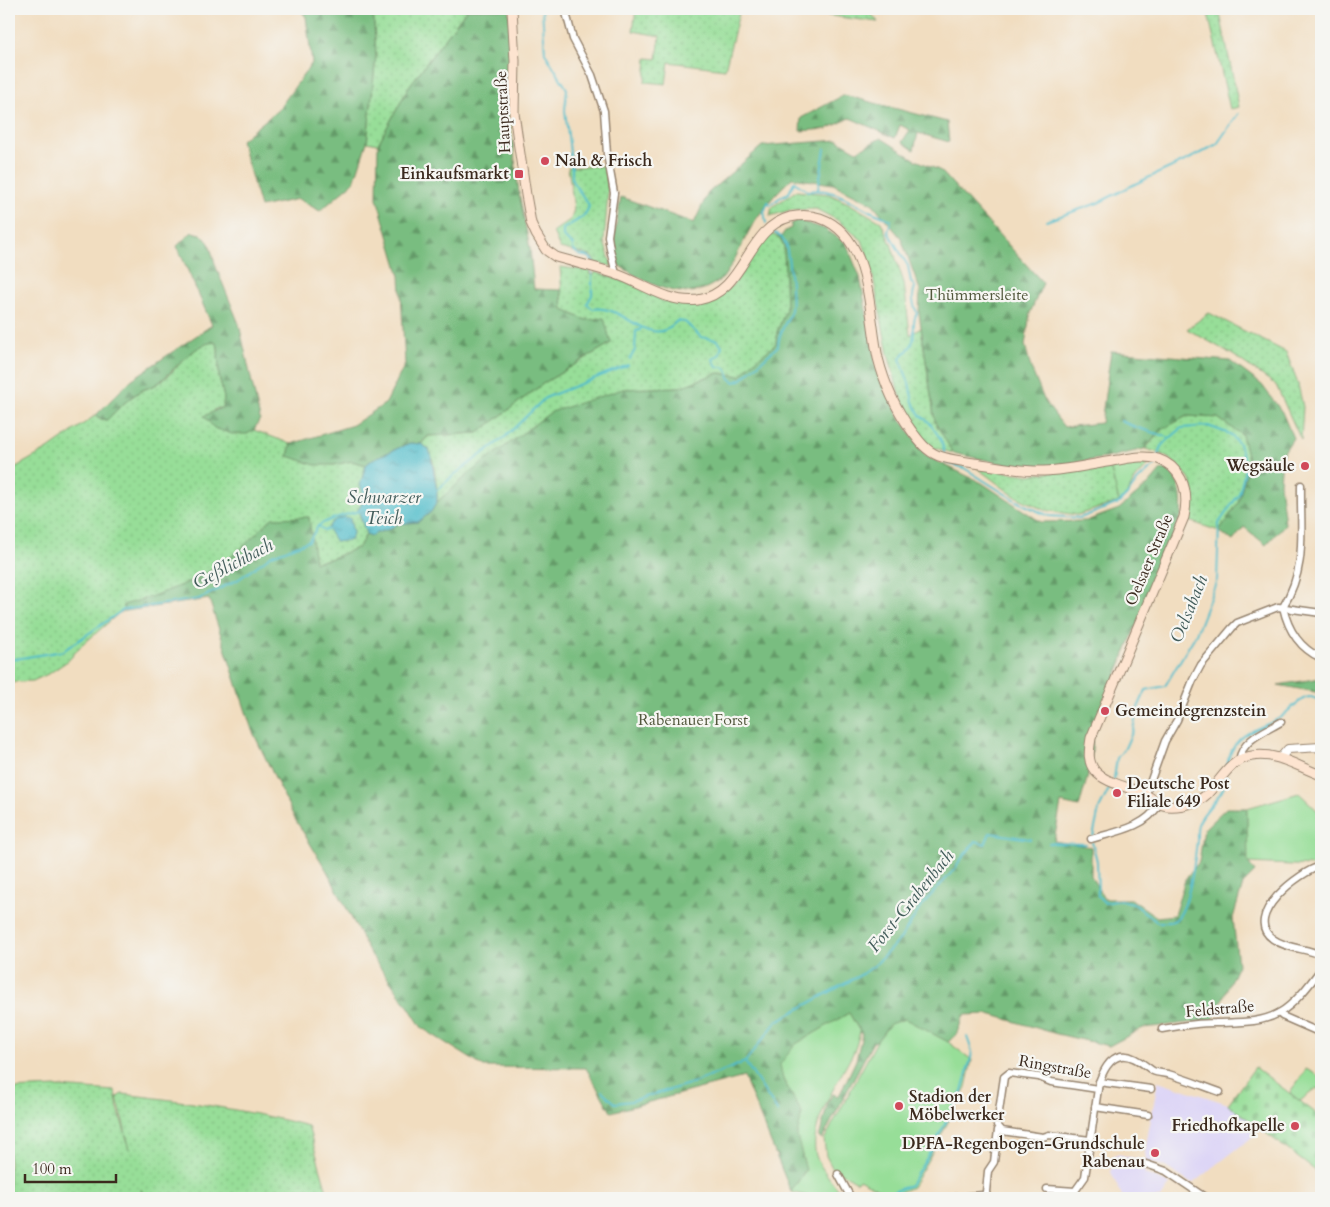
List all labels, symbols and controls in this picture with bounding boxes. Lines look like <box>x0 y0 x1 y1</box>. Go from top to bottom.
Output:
street label: Hauptstraße <box>490 70 516 154</box>
place label: Nah & Frisch <box>555 150 652 172</box>
marker: Nah & Frisch <box>539 155 551 167</box>
place label: Einkaufsmarkt <box>400 163 509 185</box>
marker: Einkaufsmarkt <box>513 168 525 180</box>
park label: Thümmersleite <box>926 284 1028 306</box>
place label: Wegsäule <box>1225 455 1295 477</box>
marker: Wegsäule <box>1299 460 1311 472</box>
water label: Schwarzer Teich <box>347 485 422 531</box>
street label: Oelsaer Straße <box>1120 511 1178 609</box>
water label: Geßlichbach <box>189 532 278 596</box>
water label: Oelsabach <box>1164 571 1214 647</box>
place label: Gemeindegrenzstein <box>1115 700 1267 722</box>
marker: Gemeindegrenzstein <box>1099 705 1111 717</box>
park label: Rabenauer Forst <box>638 709 748 731</box>
place label: Deutsche Post Filiale 649 <box>1127 773 1230 813</box>
marker: Deutsche Post Filiale 649 <box>1111 787 1123 799</box>
water label: Forst-Grabenbach <box>862 844 960 957</box>
street label: Feldstraße <box>1185 995 1255 1023</box>
street label: Ringstraße <box>1017 1050 1093 1084</box>
place label: Stadion der Möbelwerker <box>909 1086 1005 1126</box>
marker: Stadion der Möbelwerker <box>893 1100 905 1112</box>
place label: Friedhofkapelle <box>1171 1115 1285 1137</box>
marker: Friedhofkapelle <box>1289 1120 1301 1132</box>
place label: DPFA-Regenbogen-Grundschule Rabenau <box>902 1133 1145 1173</box>
marker: DPFA-Regenbogen-Grundschule Rabenau <box>1149 1147 1161 1159</box>
scale bar <box>25 1152 116 1184</box>
text: 100 m <box>32 1159 72 1179</box>

